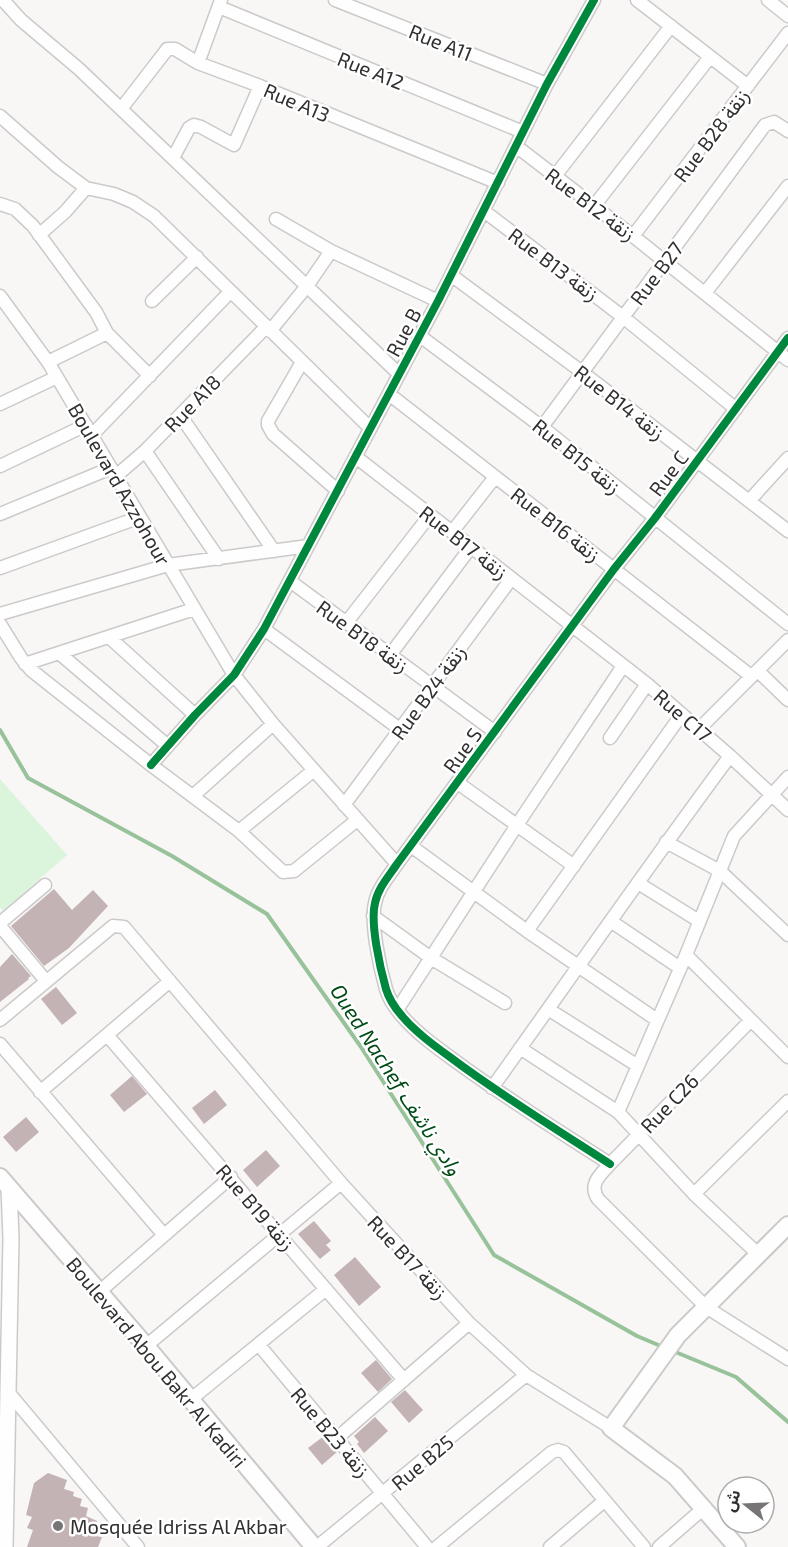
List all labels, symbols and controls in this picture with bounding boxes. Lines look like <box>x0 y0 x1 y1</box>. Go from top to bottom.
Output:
street label: Rue A11 <box>406 18 476 66</box>
street label: Rue A12 <box>334 46 408 94</box>
street label: Rue A13 <box>260 77 334 127</box>
street label: Rue B28 زنقة <box>668 83 755 187</box>
street label: Rue B12 زنقة <box>541 162 641 247</box>
street label: Rue B13 زنقة <box>504 222 604 306</box>
street label: Rue B27 <box>624 237 688 309</box>
street label: Rue B <box>380 304 426 360</box>
street label: Rue B14 زنقة <box>570 359 670 445</box>
street label: Rue A18 <box>159 369 225 437</box>
street label: Boulevard Azzohour <box>64 399 176 569</box>
street label: Rue B15 زنقة <box>528 413 626 500</box>
street label: Rue C <box>643 446 693 500</box>
street label: Rue B16 زنقة <box>506 482 606 567</box>
street label: Rue B17 زنقة <box>414 500 513 585</box>
street label: Rue B18 زنقة <box>312 595 414 678</box>
street label: Rue B24 زنقة <box>386 640 471 745</box>
street label: Rue C17 <box>649 683 717 747</box>
street label: Rue S <box>438 723 486 777</box>
water label: Oued Nachef وادي ناشف <box>322 979 468 1182</box>
street label: Rue C26 <box>635 1068 703 1138</box>
street label: Rue B19 زنقة <box>211 1159 300 1256</box>
street label: Rue B17 زنقة <box>362 1210 453 1305</box>
street label: Boulevard Abou Bakr Al Kadiri <box>62 1252 252 1472</box>
street label: Rue B23 زنقة <box>286 1382 376 1482</box>
street label: Rue B25 <box>386 1429 458 1495</box>
north arrow <box>716 1475 776 1535</box>
text: ش <box>719 1487 745 1514</box>
place label: Mosquée Idriss Al Akbar <box>70 1514 287 1538</box>
marker: Mosquée Idriss Al Akbar <box>51 1519 65 1533</box>

